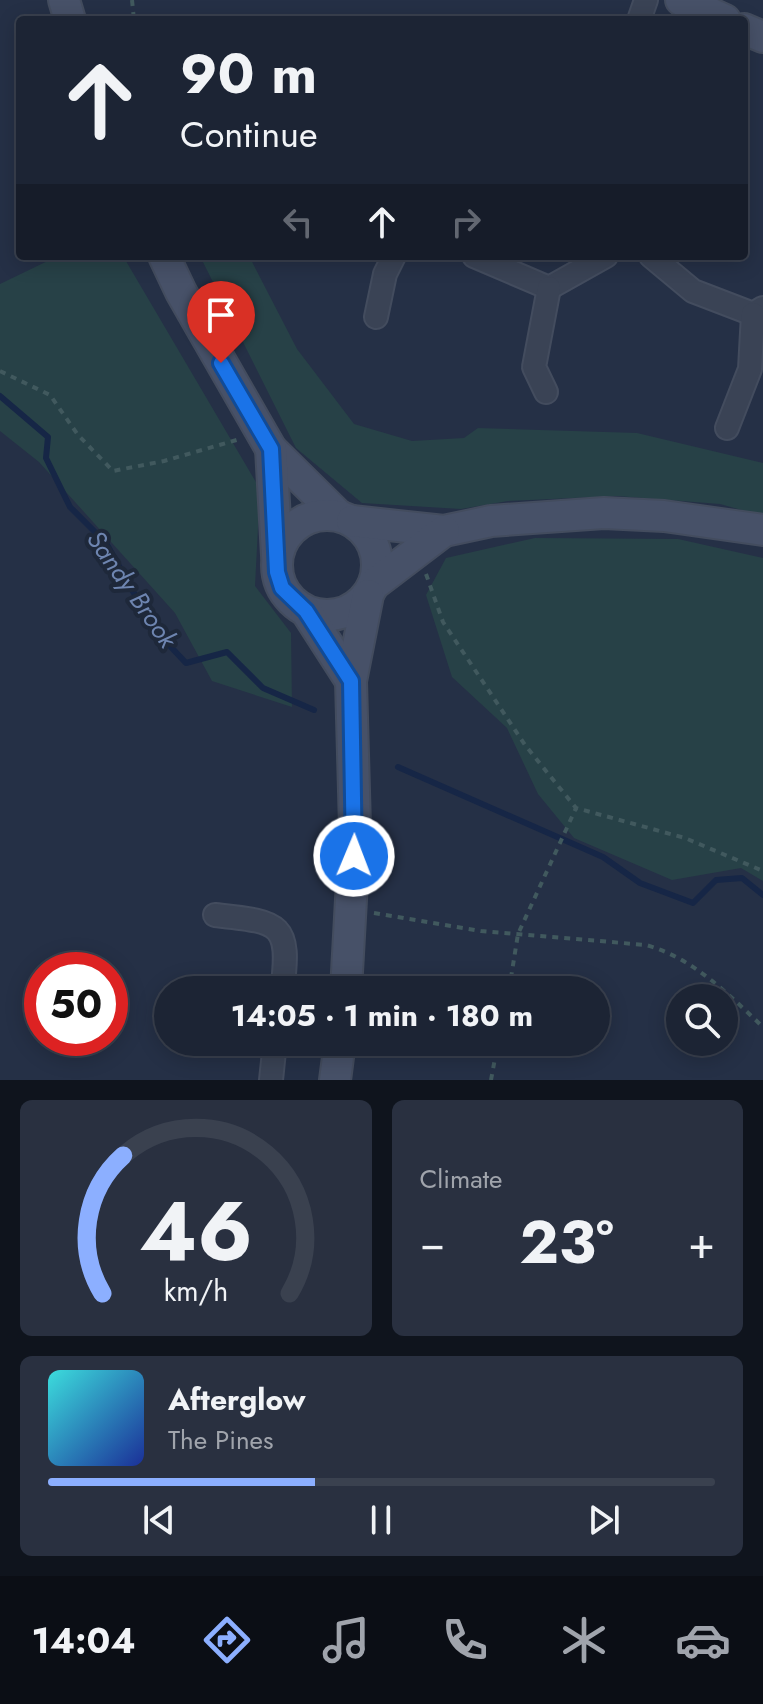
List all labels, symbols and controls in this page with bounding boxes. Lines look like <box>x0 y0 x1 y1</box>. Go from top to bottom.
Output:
text: 90 m <box>180 33 317 114</box>
icon: ahead <box>48 48 152 152</box>
text: Continue <box>180 108 318 160</box>
icon: left <box>276 200 320 244</box>
icon: ahead <box>360 200 404 244</box>
icon: right <box>444 200 488 244</box>
pin <box>187 281 255 363</box>
icon: arrive <box>199 293 243 337</box>
water label: Sandy Brook <box>77 522 188 657</box>
position arrow <box>312 814 396 898</box>
speed limit sign: 50 <box>24 952 128 1056</box>
map controls <box>666 984 738 1056</box>
button: search <box>666 984 738 1056</box>
text: 14:05 · 1 min · 180 m <box>231 994 533 1037</box>
text: Climate <box>420 1160 502 1198</box>
text: 46 <box>139 1171 253 1291</box>
text: 23° <box>519 1199 614 1286</box>
text: − <box>420 1211 445 1275</box>
text: + <box>688 1211 715 1275</box>
text: km/h <box>163 1270 228 1312</box>
text: Afterglow <box>168 1378 305 1421</box>
text: The Pines <box>168 1421 273 1459</box>
icon: previous <box>137 1498 181 1542</box>
icon: pause <box>359 1498 403 1542</box>
icon: next <box>582 1498 626 1542</box>
icon: directions <box>199 1612 255 1668</box>
icon: music <box>318 1612 374 1668</box>
icon: phone <box>437 1612 493 1668</box>
icon: climate <box>556 1612 612 1668</box>
icon: car <box>675 1612 731 1668</box>
text: 14:04 <box>32 1614 136 1666</box>

